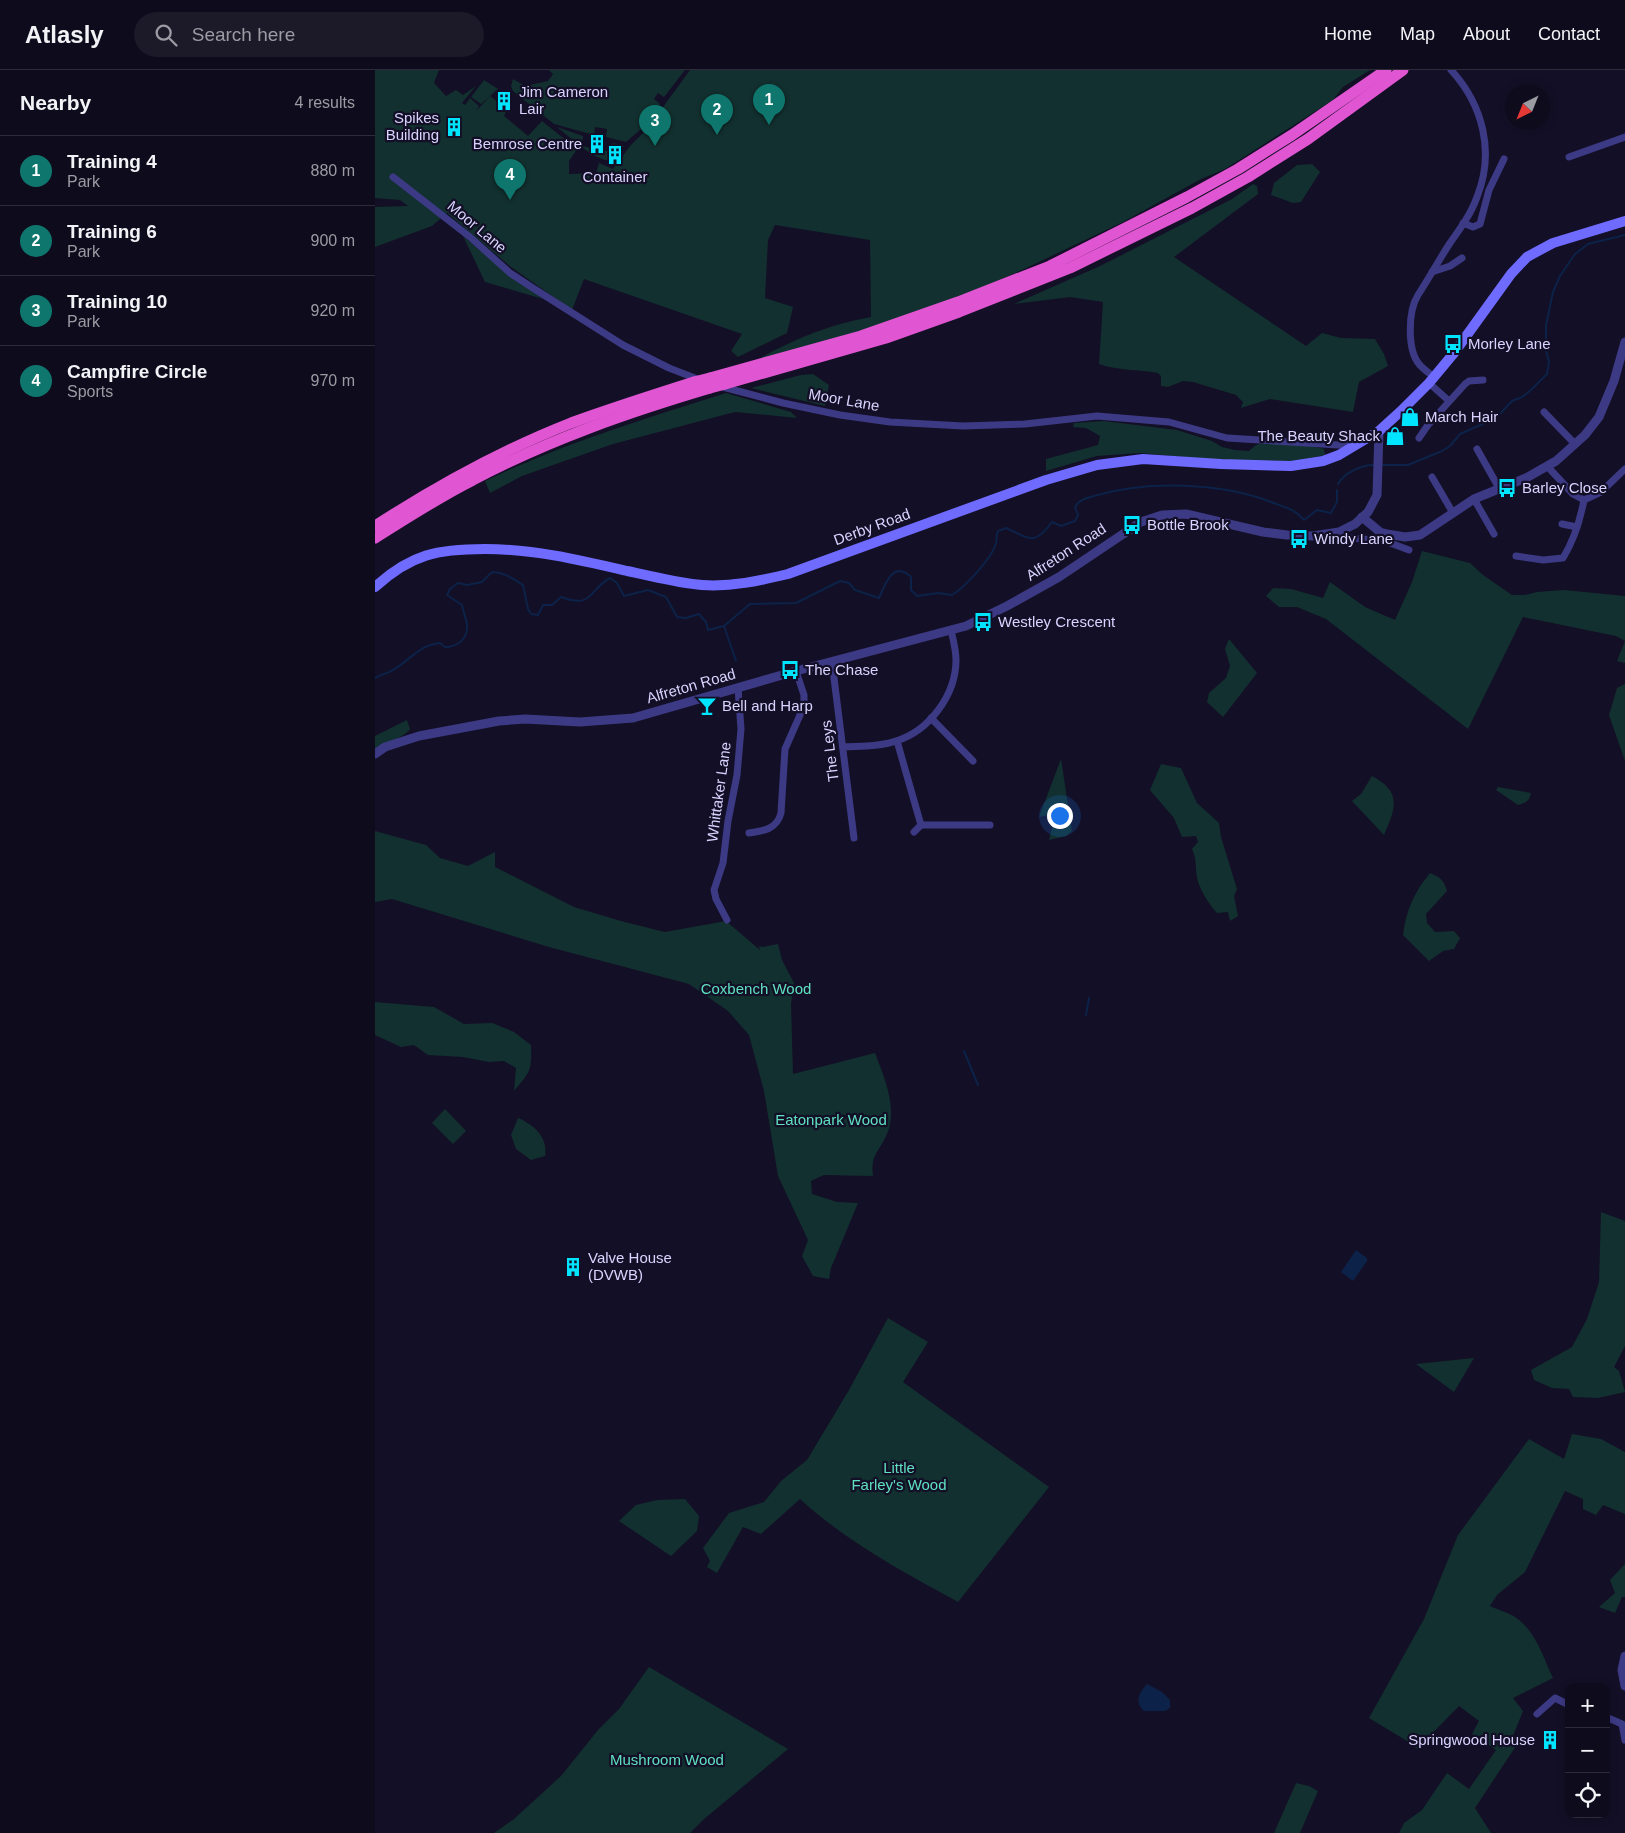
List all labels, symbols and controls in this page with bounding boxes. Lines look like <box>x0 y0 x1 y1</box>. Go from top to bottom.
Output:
search box <box>134 12 484 57</box>
text: Atlasly <box>25 21 104 48</box>
icon: search <box>152 21 180 49</box>
text: Search here <box>192 24 295 45</box>
text: Home <box>1324 24 1372 44</box>
text: Map <box>1400 24 1435 44</box>
text: About <box>1463 24 1510 44</box>
text: Contact <box>1538 24 1600 44</box>
place label: Jim Cameron Lair <box>519 83 608 117</box>
pin: 1 <box>753 84 785 125</box>
north arrow <box>1505 85 1550 130</box>
building icon: Jim Cameron Lair <box>493 90 515 112</box>
text: Nearby <box>20 91 91 114</box>
text: 4 results <box>295 94 355 111</box>
pin: 2 <box>701 94 733 135</box>
pin: 3 <box>639 105 671 146</box>
place label: Spikes Building <box>386 109 439 143</box>
building icon: Spikes Building <box>443 116 465 138</box>
building icon: Bemrose Centre <box>586 133 608 155</box>
place label: Bemrose Centre <box>473 135 582 152</box>
building icon: Container <box>604 144 626 166</box>
text: Training 4 <box>67 151 157 172</box>
pin: 4 <box>494 159 526 200</box>
text: 1 <box>32 162 40 179</box>
text: 880 m <box>311 162 355 179</box>
place label: Container <box>582 168 648 185</box>
text: Park <box>67 173 100 190</box>
street label: Moor Lane <box>444 197 510 256</box>
text: Training 6 <box>67 221 157 242</box>
text: 2 <box>32 232 40 249</box>
text: 900 m <box>311 232 355 249</box>
text: Park <box>67 243 100 260</box>
text: Training 10 <box>67 291 167 312</box>
text: 3 <box>32 302 40 319</box>
text: 920 m <box>311 302 355 319</box>
text: Park <box>67 313 100 330</box>
bus stop icon: Morley Lane <box>1442 333 1464 355</box>
place label: Morley Lane <box>1468 335 1551 352</box>
text: Campfire Circle <box>67 361 207 382</box>
text: 4 <box>32 372 40 389</box>
text: 970 m <box>311 372 355 389</box>
text: Sports <box>67 383 113 400</box>
street label: Moor Lane <box>807 385 881 414</box>
shop icon: March Hair <box>1399 406 1421 428</box>
place label: March Hair <box>1425 408 1498 425</box>
shop icon: The Beauty Shack <box>1384 425 1406 447</box>
place label: The Beauty Shack <box>1257 427 1380 444</box>
bus stop icon: Barley Close <box>1496 477 1518 499</box>
place label: Barley Close <box>1522 479 1607 496</box>
street label: Derby Road <box>831 505 912 548</box>
bus stop icon: Bottle Brook <box>1121 514 1143 536</box>
place label: Bottle Brook <box>1147 516 1229 533</box>
street label: Alfreton Road <box>1023 519 1109 584</box>
bus stop icon: Windy Lane <box>1288 528 1310 550</box>
place label: Windy Lane <box>1314 530 1393 547</box>
bus stop icon: Westley Crescent <box>972 611 994 633</box>
place label: Westley Crescent <box>998 613 1116 630</box>
bus stop icon: The Chase <box>779 659 801 681</box>
place label: The Chase <box>805 661 878 678</box>
street label: Alfreton Road <box>644 665 737 706</box>
bar icon: Bell and Harp <box>696 695 718 717</box>
place label: Bell and Harp <box>722 697 813 714</box>
street label: The Leys <box>817 719 842 783</box>
street label: Whittaker Lane <box>703 741 734 843</box>
your location <box>1047 803 1073 829</box>
park label: Coxbench Wood <box>701 980 811 997</box>
park label: Eatonpark Wood <box>775 1111 887 1128</box>
place label: Valve House (DVWB) <box>588 1249 672 1283</box>
building icon: Valve House (DVWB) <box>562 1256 584 1278</box>
park label: Little Farley's Wood <box>851 1459 947 1493</box>
map controls <box>1565 1683 1610 1818</box>
button: + <box>1565 1683 1610 1728</box>
button: − <box>1565 1728 1610 1773</box>
building icon: Springwood House <box>1539 1729 1561 1751</box>
place label: Springwood House <box>1408 1731 1535 1748</box>
park label: Mushroom Wood <box>610 1751 724 1768</box>
button: locate <box>1565 1773 1610 1818</box>

